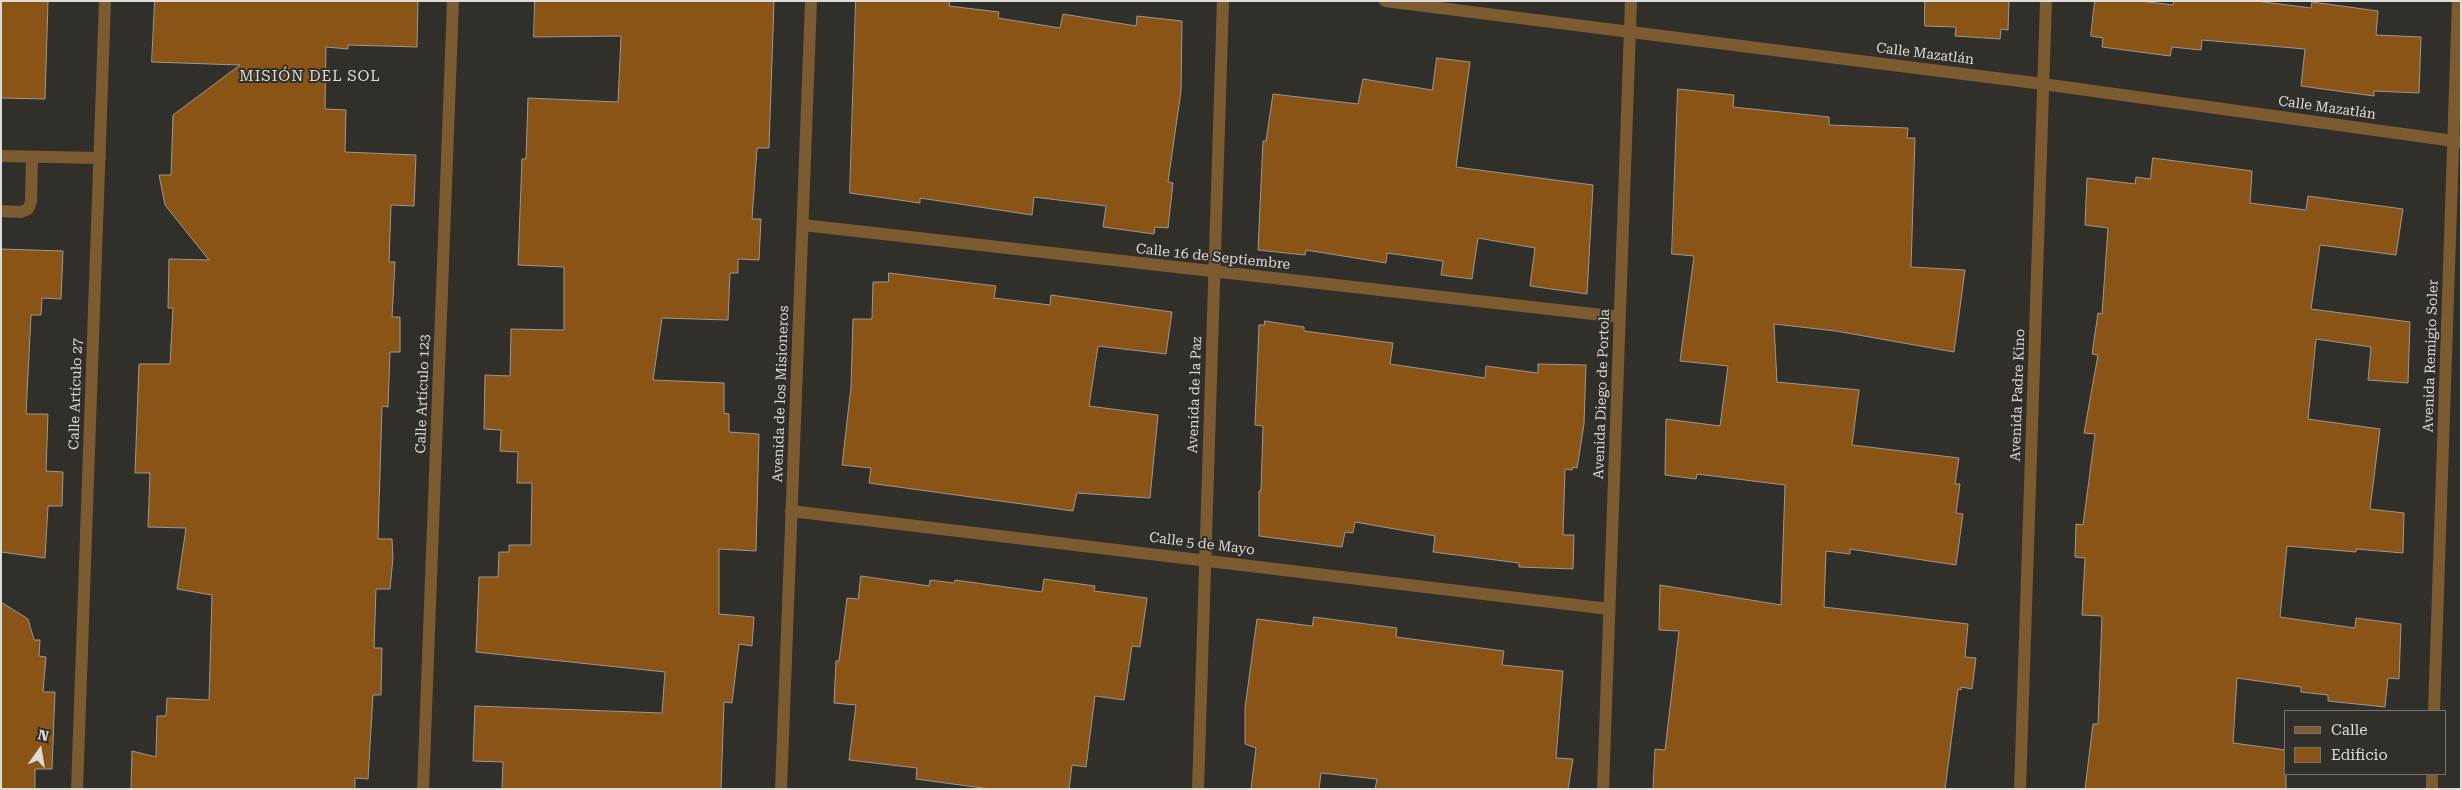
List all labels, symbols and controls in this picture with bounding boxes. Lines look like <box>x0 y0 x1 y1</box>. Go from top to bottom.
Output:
street label: Calle Mazatlán <box>1875 40 1975 68</box>
district label: MISIÓN DEL SOL <box>238 68 382 86</box>
street label: Calle Mazatlán <box>2277 93 2377 123</box>
street label: Calle 16 de Septiembre <box>1135 241 1291 273</box>
street label: Avenida Remigio Soler <box>2420 279 2442 433</box>
street label: Avenida de los Misioneros <box>770 305 792 483</box>
street label: Avenida Diego de Portola <box>1591 309 1613 479</box>
street label: Avenida Padre Kino <box>2007 328 2029 462</box>
street label: Calle Artículo 123 <box>413 334 433 454</box>
street label: Avenida de la Paz <box>1185 336 1205 454</box>
street label: Calle Artículo 27 <box>66 338 86 450</box>
street label: Calle 5 de Mayo <box>1148 529 1256 559</box>
legend <box>2284 710 2447 775</box>
text: Calle <box>2331 721 2367 739</box>
north arrow <box>15 725 65 775</box>
text: N <box>36 726 50 744</box>
text: Edificio <box>2331 746 2388 764</box>

